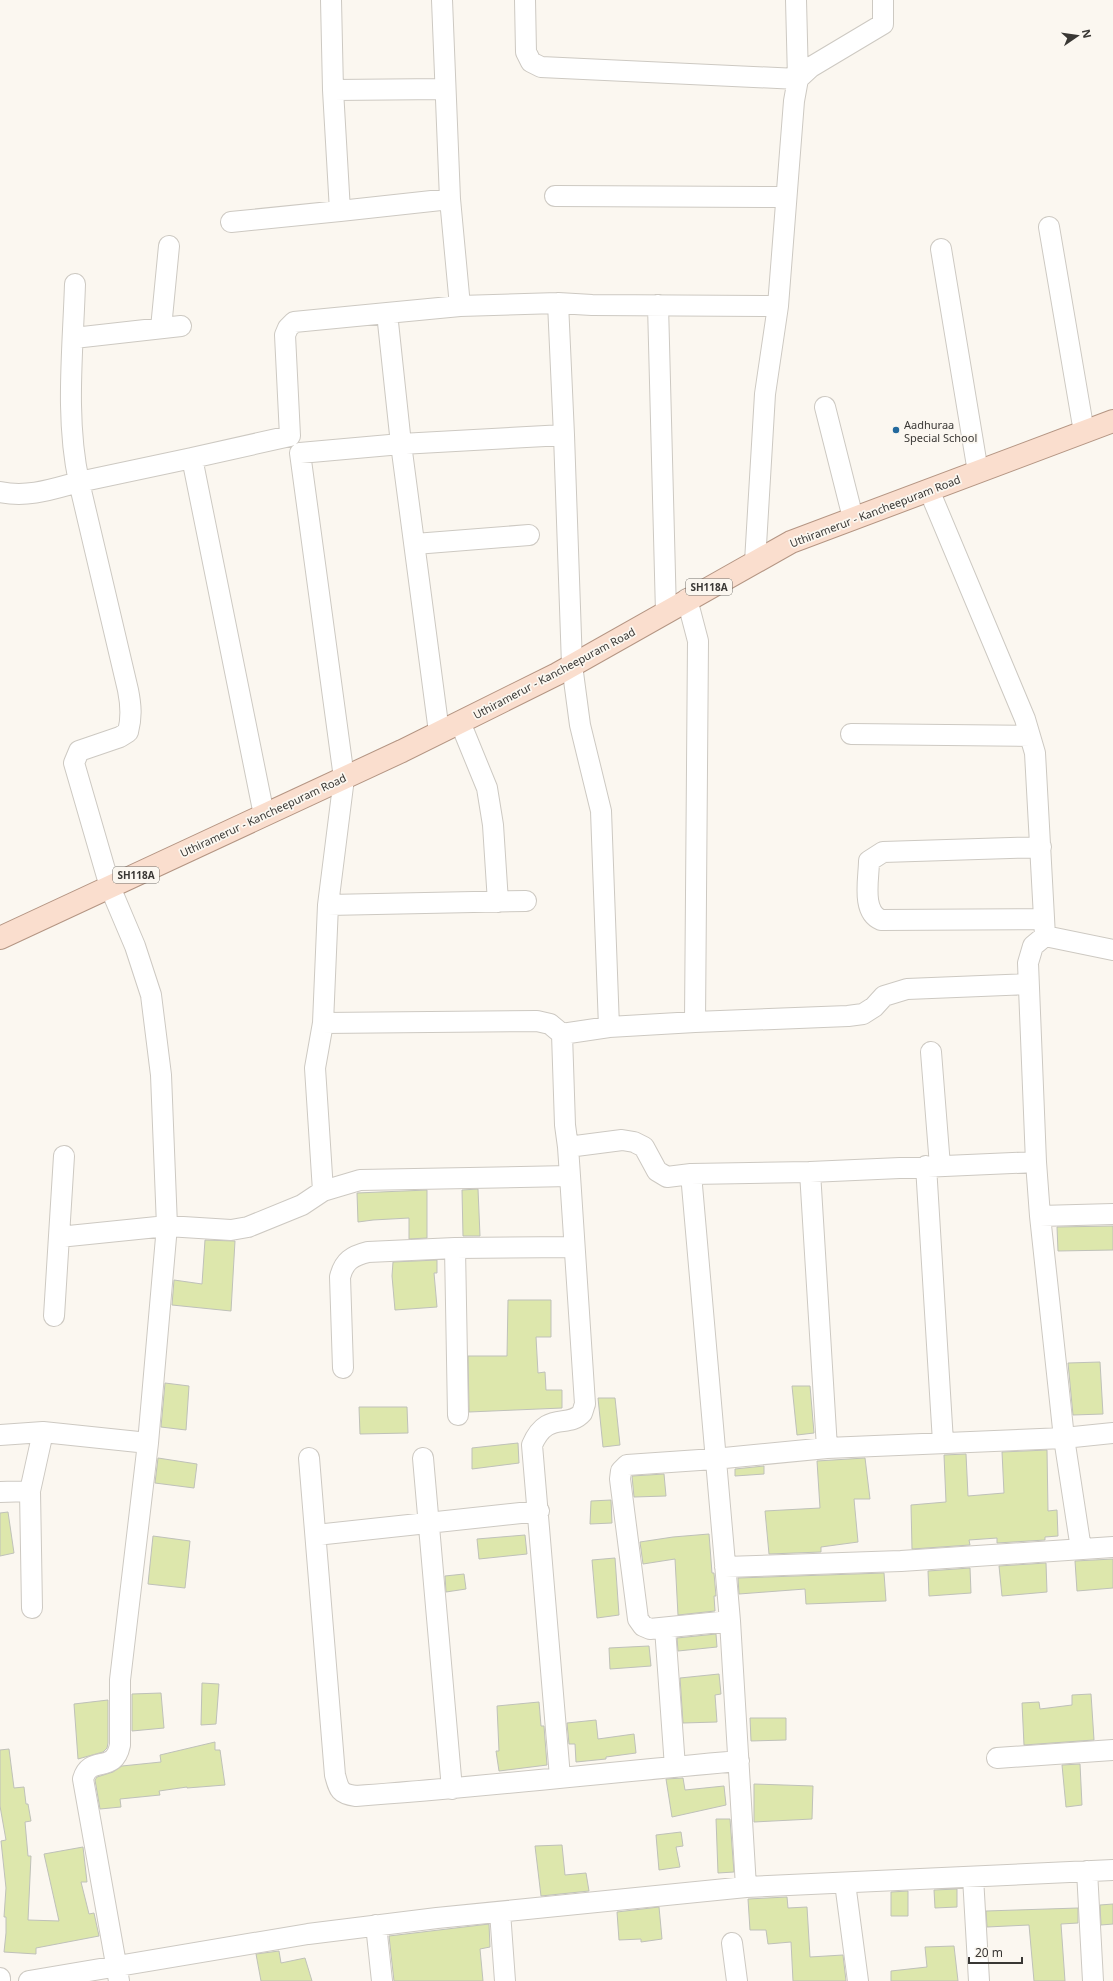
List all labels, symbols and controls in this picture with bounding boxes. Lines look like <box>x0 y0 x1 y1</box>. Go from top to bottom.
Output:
north arrow <box>1057 16 1097 56</box>
text: N <box>1079 28 1096 40</box>
place label: Aadhuraa Special School <box>904 417 977 445</box>
marker: Aadhuraa Special School <box>891 425 901 435</box>
street label: Uthiramerur - Kancheepuram Road <box>788 471 962 551</box>
road number: SH118A <box>686 579 732 595</box>
street label: Uthiramerur - Kancheepuram Road <box>470 624 638 722</box>
street label: Uthiramerur - Kancheepuram Road <box>177 770 349 860</box>
road number: SH118A <box>113 867 159 883</box>
scale bar <box>969 1939 1022 1965</box>
text: 20 m <box>975 1944 1003 1961</box>

